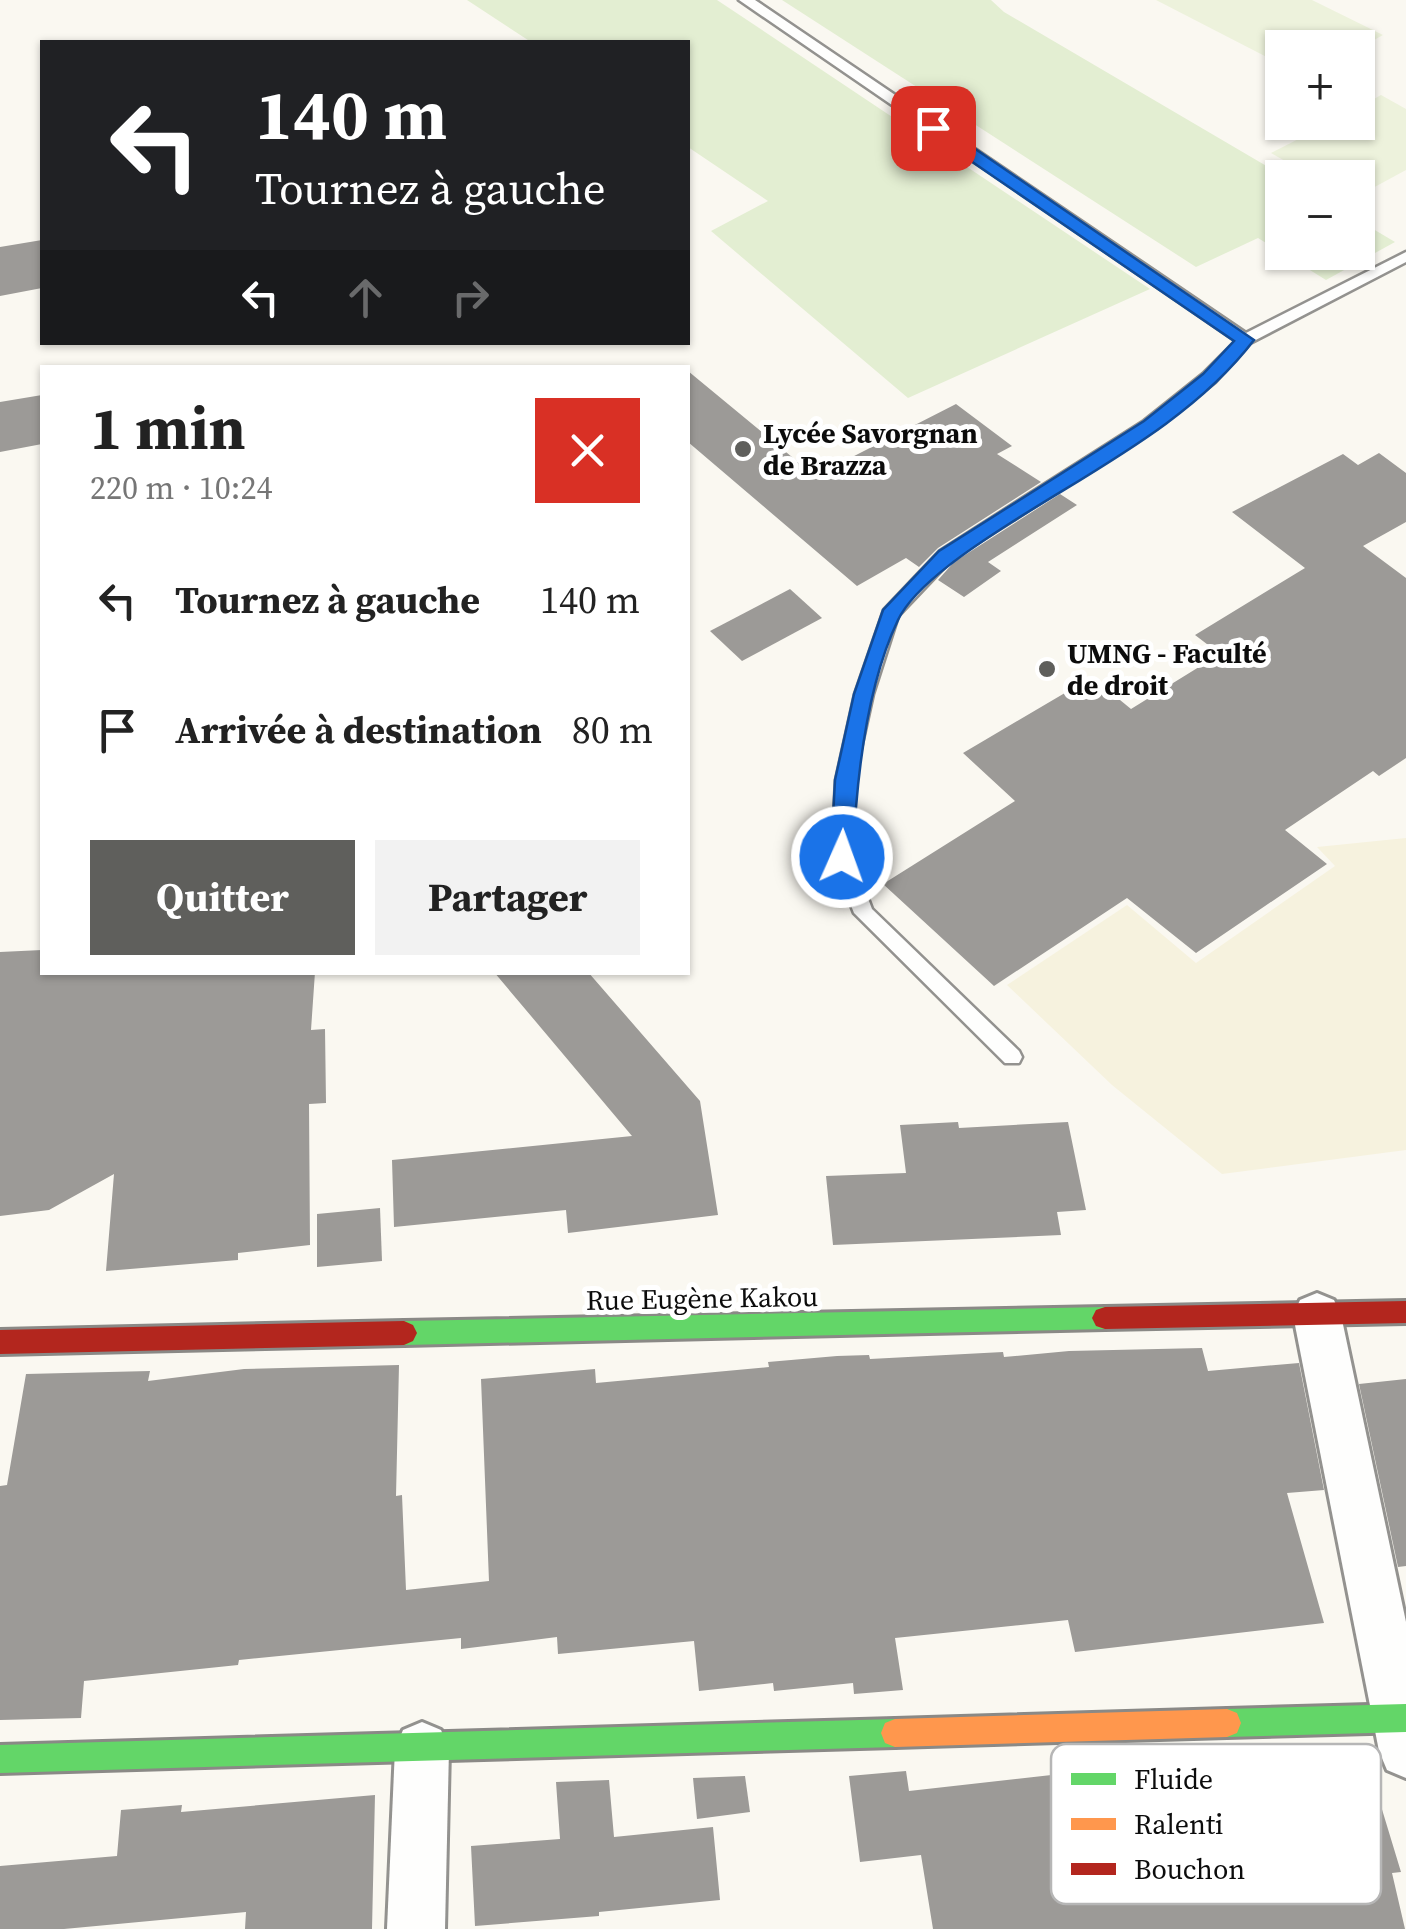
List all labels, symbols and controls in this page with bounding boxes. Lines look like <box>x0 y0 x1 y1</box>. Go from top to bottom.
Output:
map controls <box>1265 30 1375 270</box>
button: + <box>1265 30 1375 140</box>
text: 140 m <box>255 66 447 162</box>
icon: left <box>90 80 220 210</box>
pin <box>891 86 976 171</box>
icon: arrive <box>906 101 961 156</box>
text: Tournez à gauche <box>255 157 606 219</box>
button: − <box>1265 160 1375 270</box>
icon: left <box>233 270 288 325</box>
icon: ahead <box>338 270 393 325</box>
icon: right <box>443 270 498 325</box>
text: 1 min <box>90 387 246 469</box>
button: close <box>535 398 640 503</box>
place label: Lycée Savorgnan de Brazza <box>763 414 978 484</box>
marker: Lycée Savorgnan de Brazza <box>732 438 754 460</box>
text: 220 m · 10:24 <box>90 466 272 510</box>
icon: left <box>90 573 145 628</box>
text: Tournez à gauche <box>175 574 480 626</box>
text: 140 m <box>540 574 640 626</box>
place label: UMNG - Faculté de droit <box>1067 634 1267 704</box>
marker: UMNG - Faculté de droit <box>1036 658 1058 680</box>
icon: arrive <box>90 703 145 758</box>
text: Arrivée à destination <box>175 704 542 756</box>
text: 80 m <box>572 704 653 756</box>
position arrow <box>790 805 894 909</box>
button: Quitter <box>90 840 355 955</box>
button: Partager <box>375 840 640 955</box>
street label: Rue Eugène Kakou <box>585 1277 819 1319</box>
legend <box>1051 1744 1381 1904</box>
text: Fluide <box>1134 1760 1213 1798</box>
text: Ralenti <box>1134 1805 1223 1843</box>
text: Bouchon <box>1134 1850 1245 1888</box>

